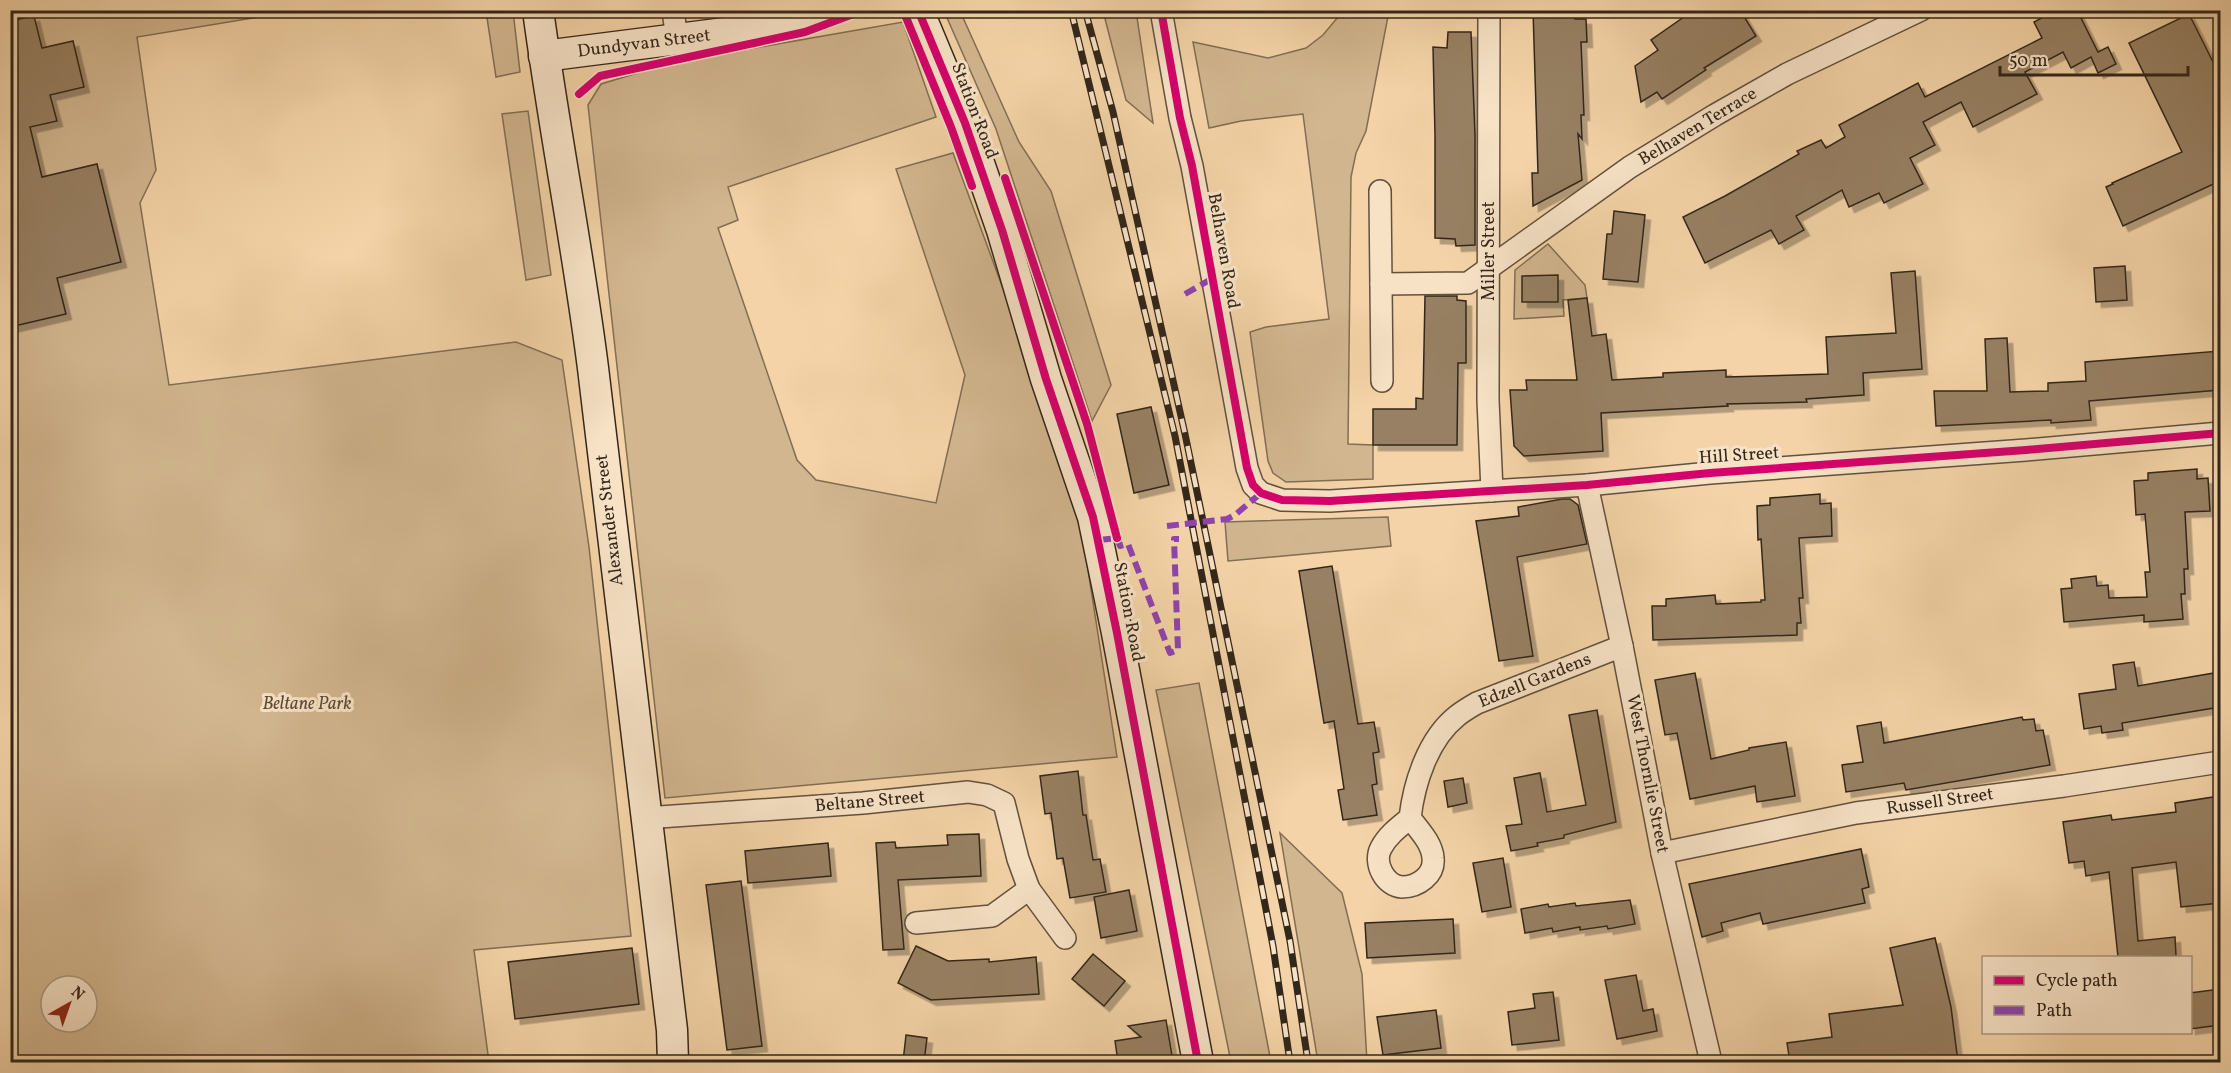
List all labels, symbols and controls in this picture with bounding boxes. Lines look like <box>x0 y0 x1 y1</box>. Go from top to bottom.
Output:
street label: Dundyvan Street <box>576 23 712 65</box>
scale bar <box>2000 39 2188 77</box>
text: 50 m <box>2009 49 2048 74</box>
street label: Station Road <box>944 59 1004 163</box>
street label: Belhaven Terrace <box>1634 82 1762 172</box>
street label: Belhaven Road <box>1201 191 1245 311</box>
street label: Miller Street <box>1477 201 1502 301</box>
street label: Hill Street <box>1698 441 1780 471</box>
street label: Alexander Street <box>590 453 630 587</box>
street label: Station Road <box>1106 560 1150 664</box>
street label: Edzell Gardens <box>1475 647 1595 715</box>
park label: Beltane Park <box>262 692 352 717</box>
street label: West Thornlie Street <box>1619 693 1675 855</box>
street label: Russell Street <box>1885 782 1995 822</box>
street label: Beltane Street <box>814 785 926 819</box>
legend <box>1982 956 2192 1034</box>
text: Cycle path <box>2036 969 2118 994</box>
north arrow <box>39 974 99 1034</box>
text: N <box>66 982 89 1006</box>
text: Path <box>2036 999 2072 1024</box>

